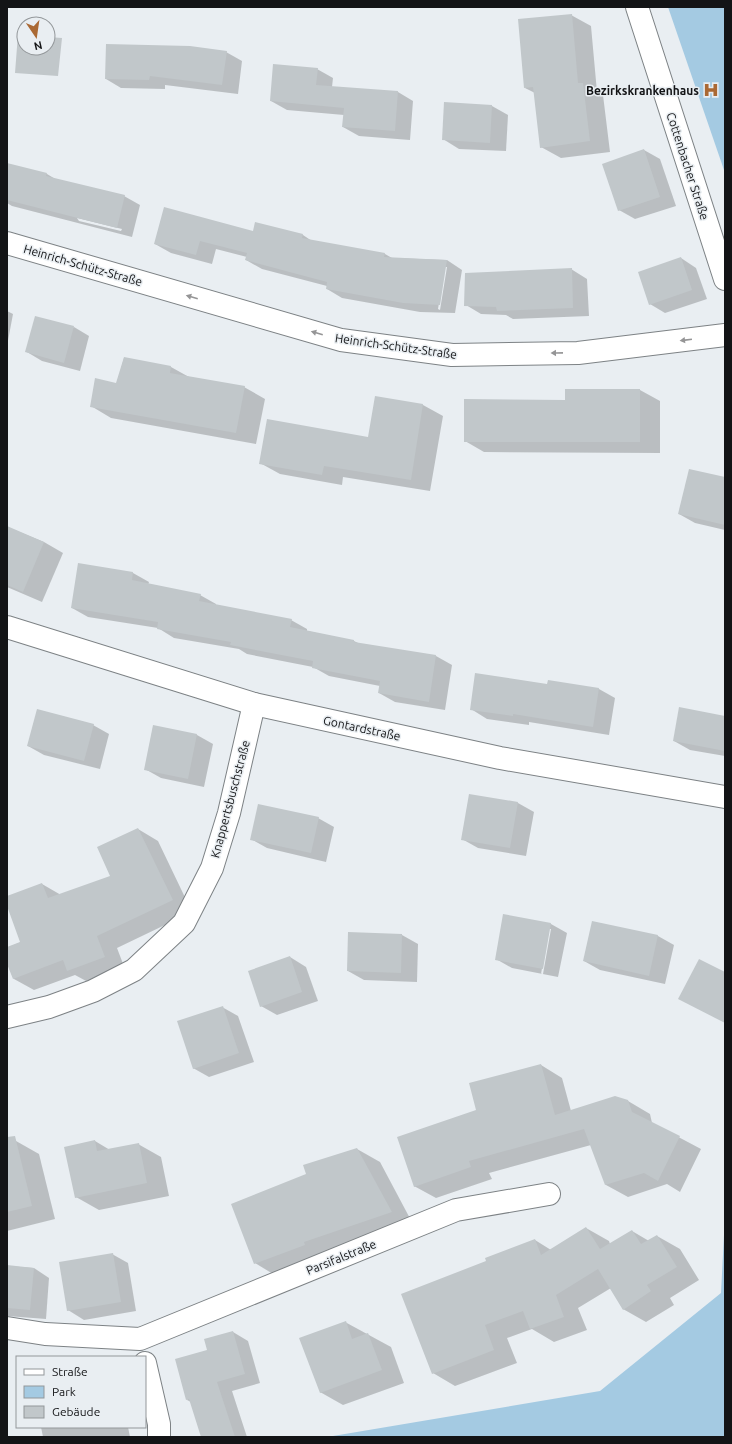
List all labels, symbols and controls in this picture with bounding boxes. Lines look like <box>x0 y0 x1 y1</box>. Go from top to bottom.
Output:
north arrow <box>16 16 56 56</box>
text: N <box>33 39 44 53</box>
hospital icon: Bezirkskrankenhaus <box>702 81 720 99</box>
place label: Bezirkskrankenhaus <box>586 84 699 97</box>
street label: Cottenbacher Straße <box>664 111 712 221</box>
street label: Heinrich-Schütz-Straße <box>22 242 144 288</box>
one-way arrow <box>186 294 198 300</box>
one-way arrow <box>311 330 323 336</box>
street label: Heinrich-Schütz-Straße <box>334 331 458 361</box>
one-way arrow <box>680 337 692 343</box>
one-way arrow <box>551 350 563 357</box>
street label: Gontardstraße <box>322 713 402 743</box>
street label: Knappertsbuschstraße <box>208 739 252 859</box>
street label: Parsifalstraße <box>304 1237 378 1277</box>
legend <box>16 1356 146 1428</box>
text: Straße <box>52 1365 88 1378</box>
text: Park <box>52 1385 76 1398</box>
text: Gebäude <box>52 1405 100 1418</box>

